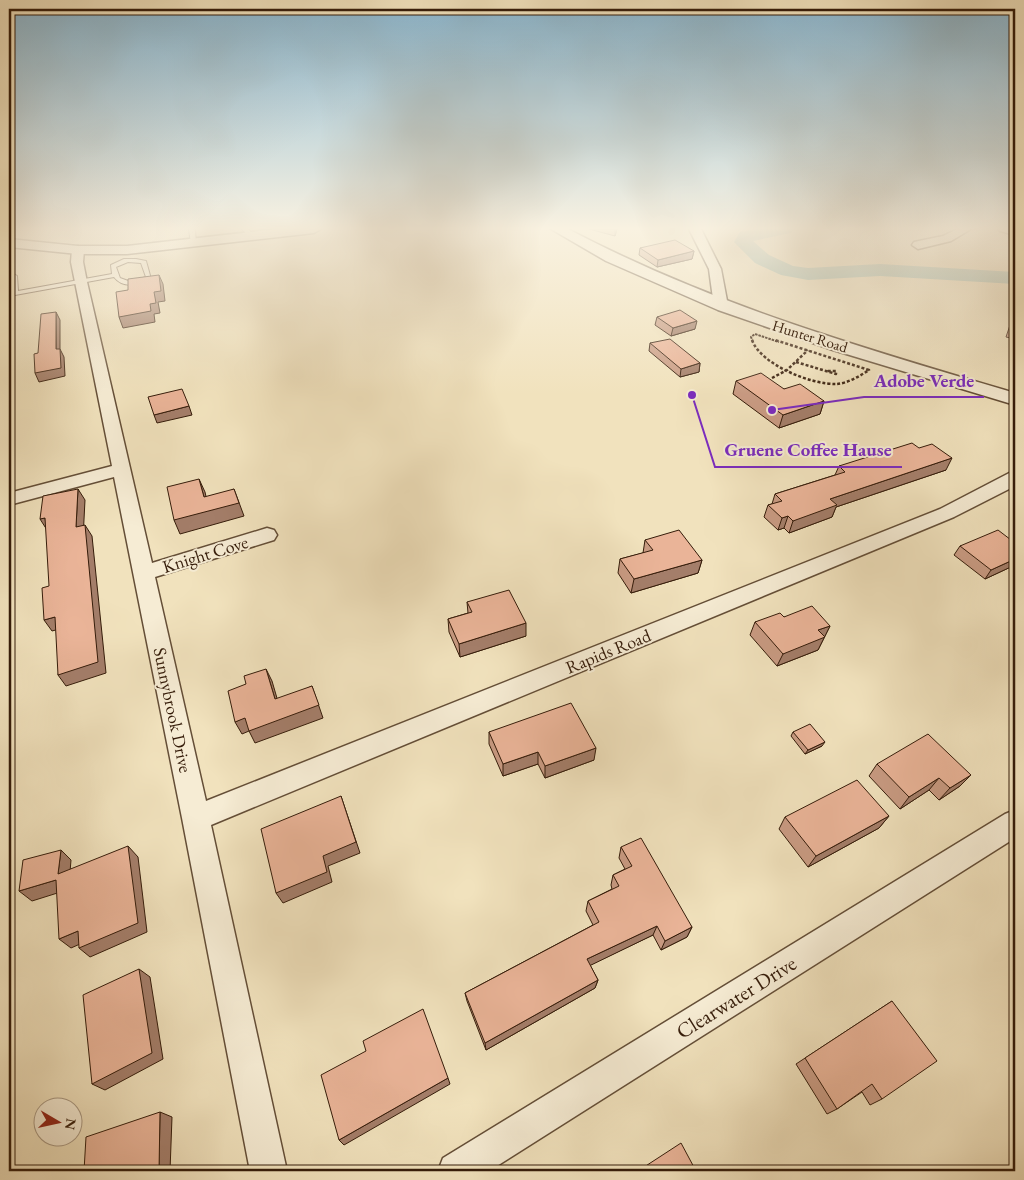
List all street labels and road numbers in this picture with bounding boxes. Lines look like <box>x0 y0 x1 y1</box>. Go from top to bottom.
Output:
street label: Hunter Road <box>770 316 850 357</box>
street label: Knight Cove <box>159 530 251 578</box>
street label: Rapids Road <box>562 623 655 679</box>
street label: Sunnybrook Drive <box>149 645 197 775</box>
street label: Clearwater Drive <box>671 949 801 1045</box>

